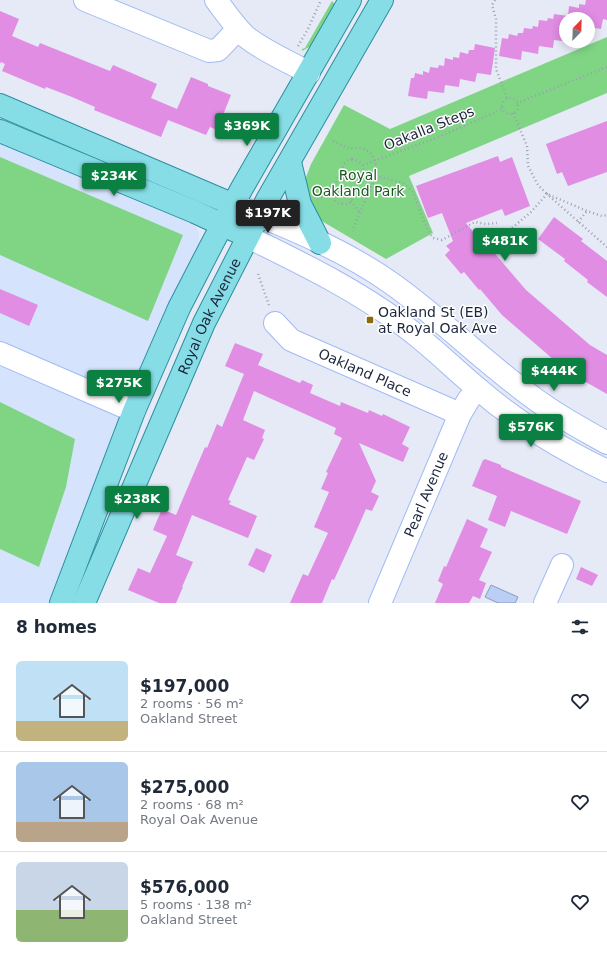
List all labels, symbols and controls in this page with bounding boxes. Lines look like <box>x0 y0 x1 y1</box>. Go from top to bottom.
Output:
north arrow <box>559 12 595 48</box>
map controls <box>559 12 595 48</box>
street label: Oakalla Steps <box>381 103 477 153</box>
pin: $369K <box>219 113 275 147</box>
text: $369K <box>224 118 270 133</box>
pin: $234K <box>86 163 142 197</box>
park label: Royal Oakland Park <box>312 167 405 199</box>
text: $234K <box>91 168 137 183</box>
pin: $197K <box>240 200 296 234</box>
text: $197K <box>245 205 291 220</box>
pin: $481K <box>477 228 533 262</box>
text: $481K <box>482 233 528 248</box>
street label: Royal Oak Avenue <box>175 255 244 377</box>
place label: Oakland St (EB) at Royal Oak Ave <box>378 304 497 336</box>
marker: Oakland St (EB) at Royal Oak Ave <box>365 315 375 325</box>
street label: Oakland Place <box>316 345 414 400</box>
pin: $444K <box>526 358 582 392</box>
text: $444K <box>531 363 577 378</box>
pin: $275K <box>91 370 147 404</box>
text: $275K <box>96 375 142 390</box>
pin: $576K <box>503 414 559 448</box>
text: $576K <box>508 419 554 434</box>
street label: Pearl Avenue <box>401 449 451 540</box>
pin: $238K <box>109 486 165 520</box>
text: $238K <box>114 491 160 506</box>
icon: filters <box>569 616 591 638</box>
text: 8 homes <box>16 617 97 637</box>
text: $197,000 <box>140 676 229 696</box>
icon: home <box>48 677 96 725</box>
icon: heart <box>569 690 591 712</box>
text: 2 rooms · 56 m² <box>140 696 244 711</box>
text: Oakland Street <box>140 711 237 726</box>
text: $275,000 <box>140 777 229 797</box>
icon: home <box>48 778 96 826</box>
icon: heart <box>569 791 591 813</box>
text: 2 rooms · 68 m² <box>140 797 244 812</box>
text: Royal Oak Avenue <box>140 812 258 827</box>
text: $576,000 <box>140 877 229 897</box>
icon: home <box>48 878 96 926</box>
icon: heart <box>569 891 591 913</box>
text: 5 rooms · 138 m² <box>140 897 252 912</box>
text: Oakland Street <box>140 912 237 927</box>

